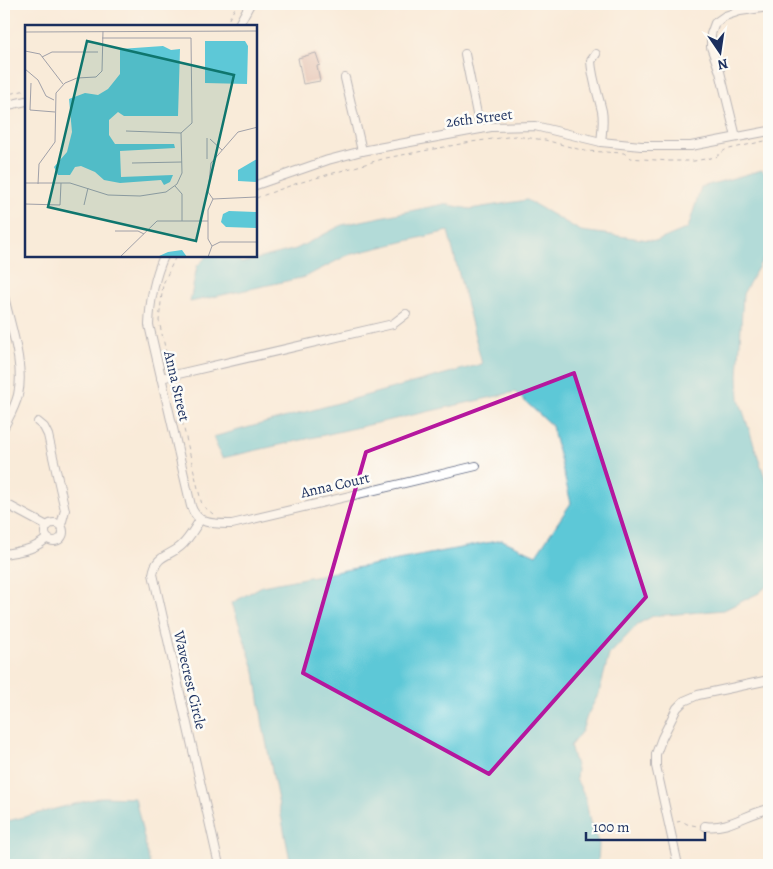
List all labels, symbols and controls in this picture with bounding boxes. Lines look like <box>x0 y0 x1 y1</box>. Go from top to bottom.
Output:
inset map <box>25 25 258 258</box>
north arrow <box>696 28 746 78</box>
text: N <box>716 54 730 75</box>
street label: 26th Street <box>445 104 513 132</box>
street label: Anna Street <box>159 348 195 423</box>
street label: Anna Court <box>298 467 372 503</box>
street label: Wavecrest Circle <box>169 628 211 732</box>
scale bar <box>586 809 704 841</box>
text: 100 m <box>593 817 630 837</box>

